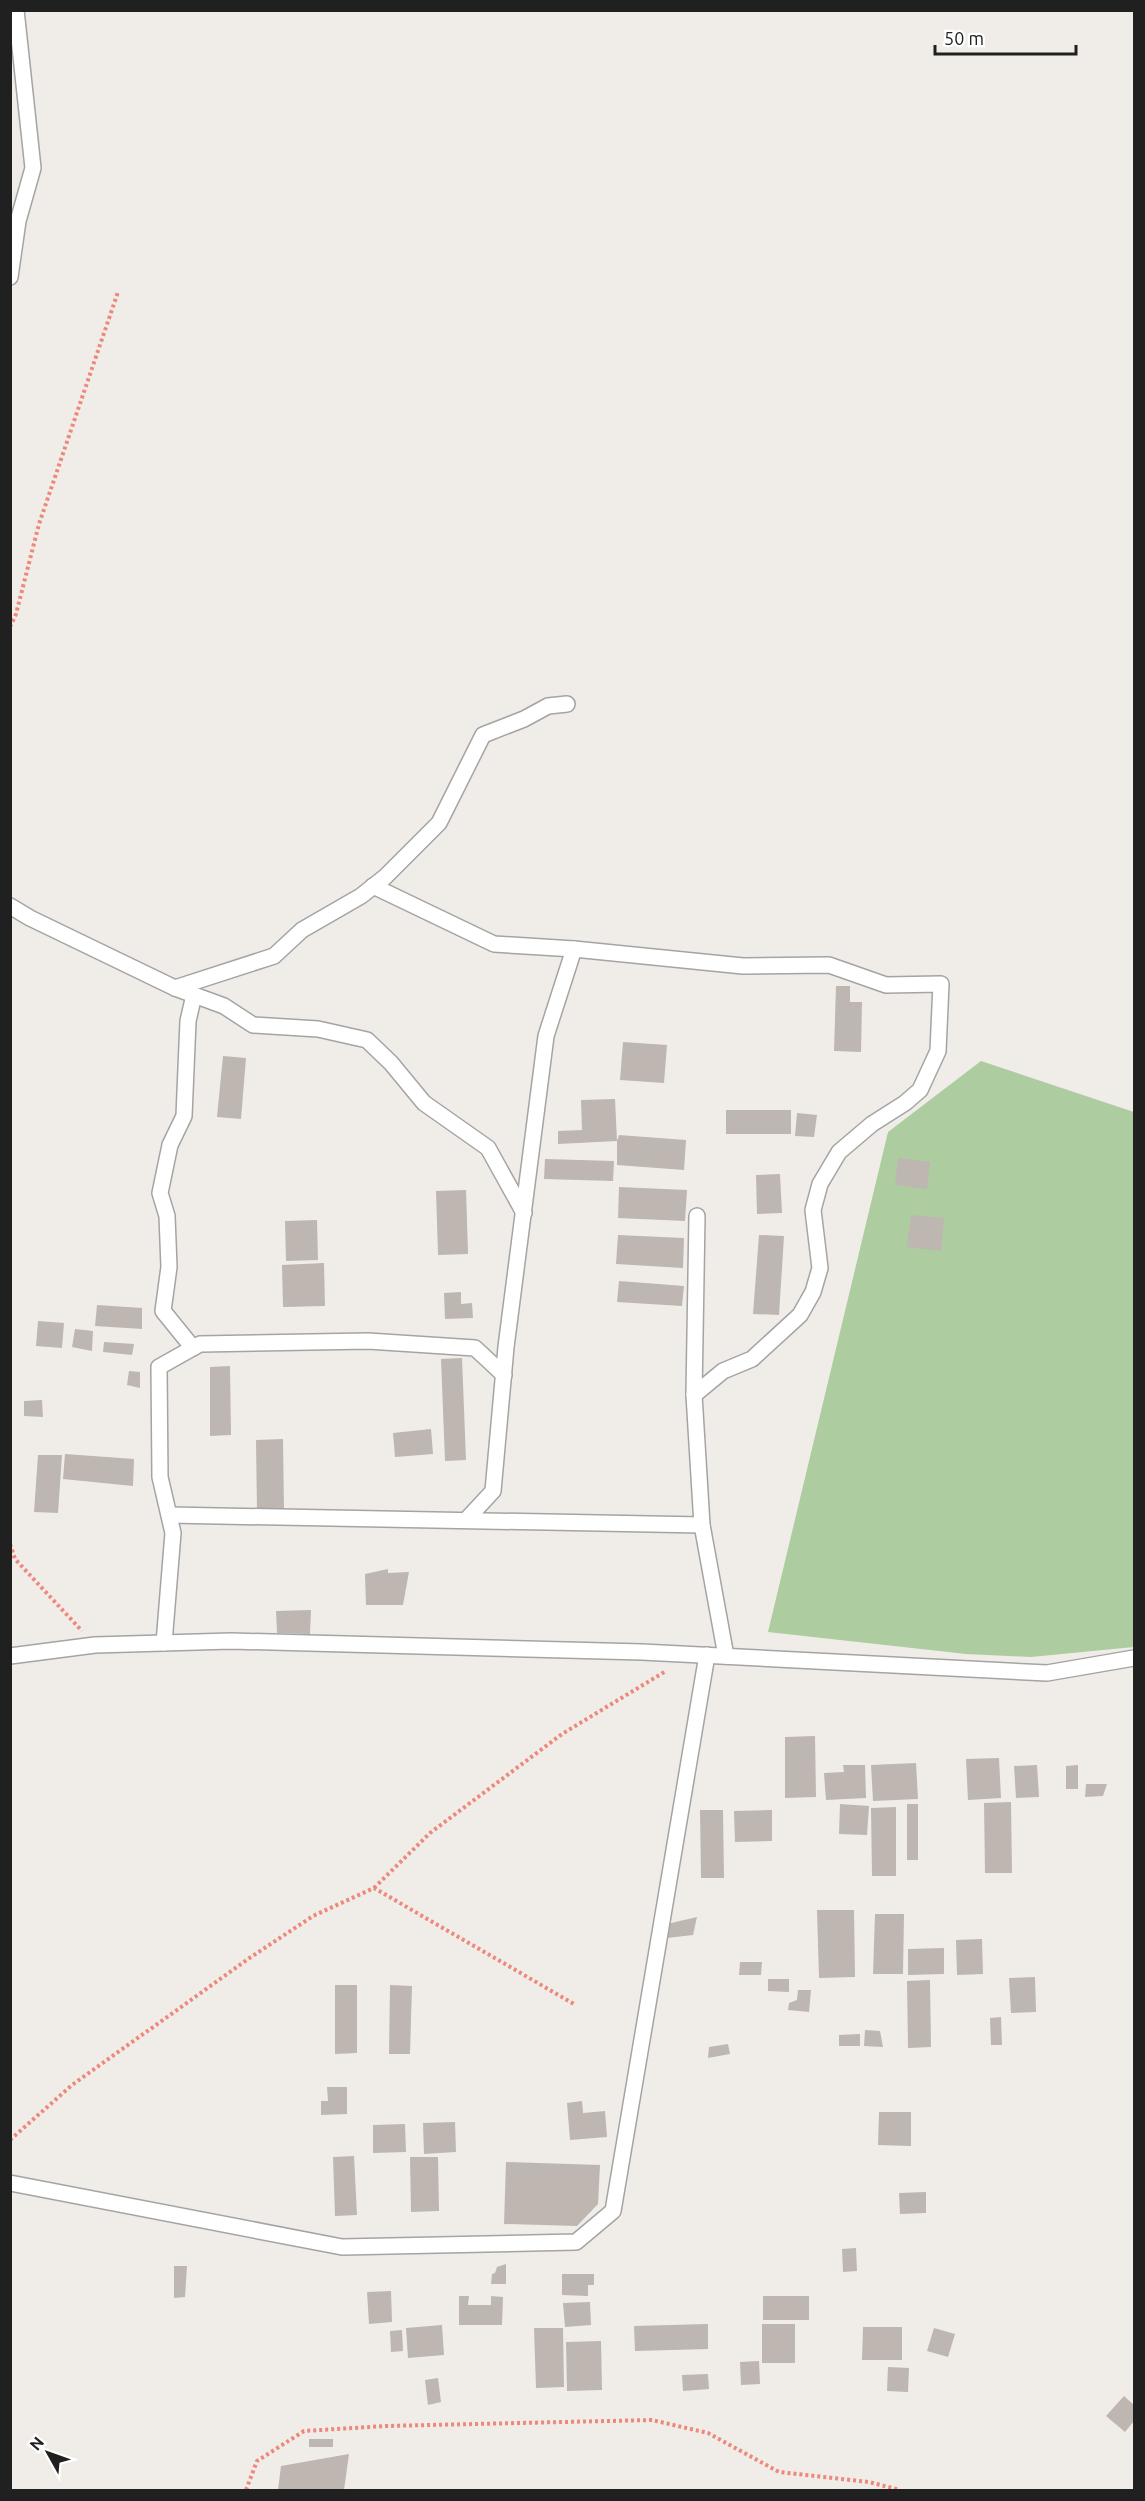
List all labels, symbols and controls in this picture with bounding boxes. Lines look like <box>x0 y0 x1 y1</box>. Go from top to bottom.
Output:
scale bar <box>935 18 1076 56</box>
text: 50 m <box>944 28 984 48</box>
north arrow <box>18 2423 78 2483</box>
text: N <box>26 2433 47 2454</box>

